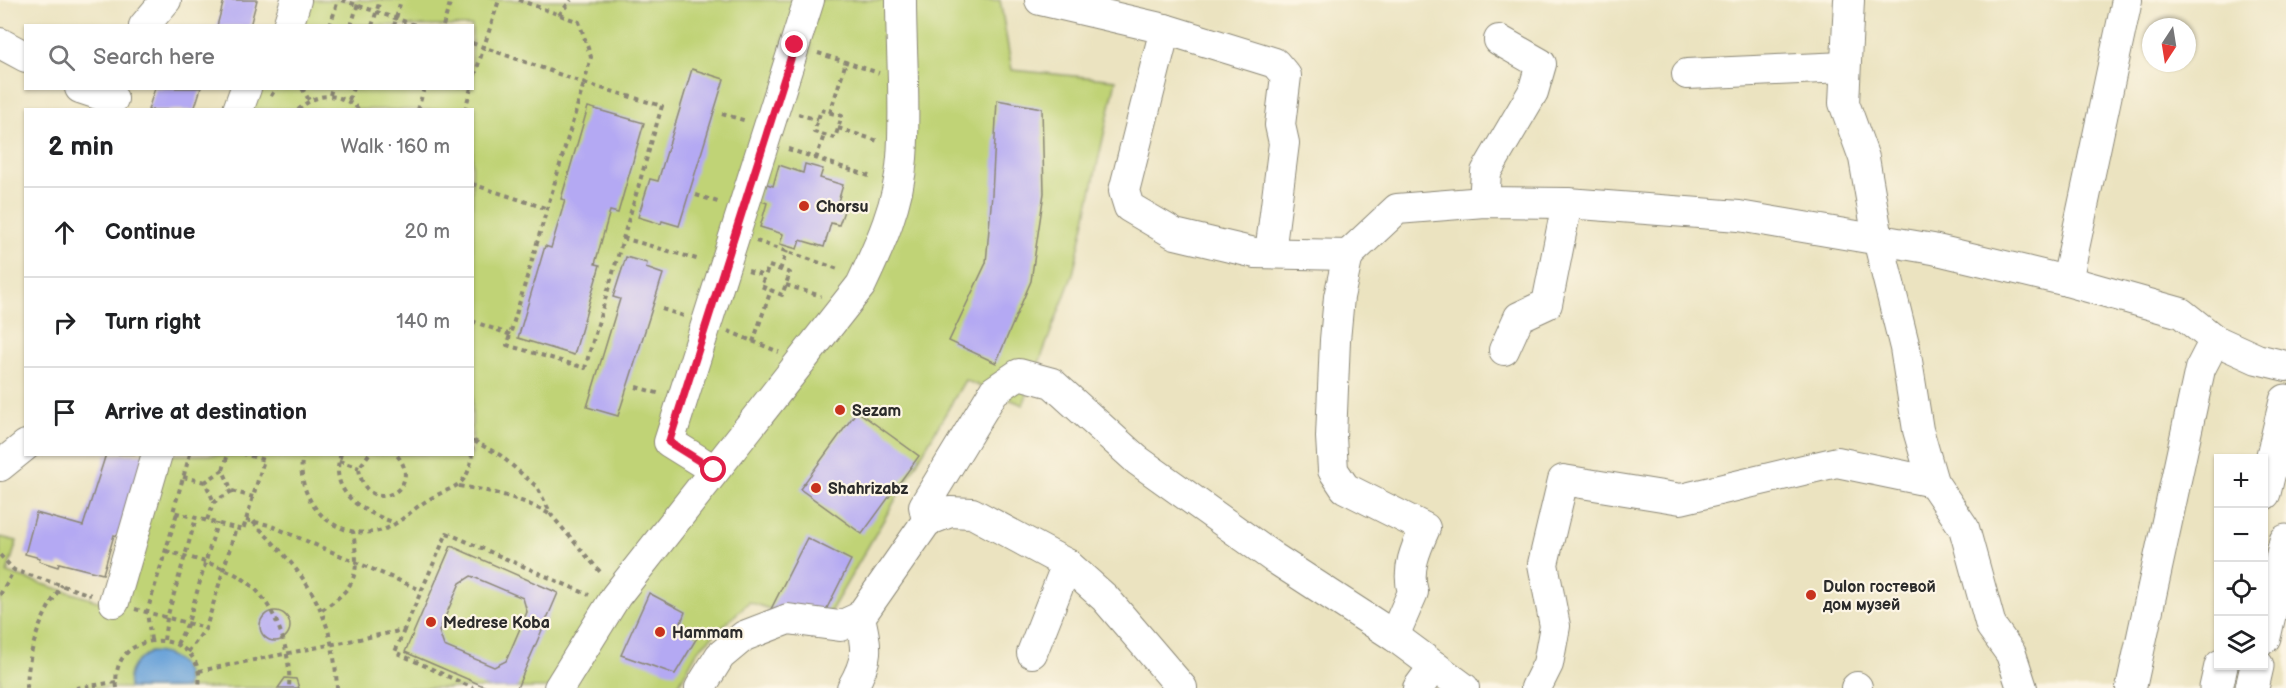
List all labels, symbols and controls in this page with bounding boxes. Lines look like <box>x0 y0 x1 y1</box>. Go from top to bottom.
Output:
north arrow <box>2142 18 2196 72</box>
search box <box>24 24 474 90</box>
route end <box>781 31 807 57</box>
icon: search <box>45 41 78 74</box>
text: Search here <box>93 44 215 71</box>
text: 2 min <box>48 132 114 163</box>
text: Walk · 160 m <box>341 135 450 159</box>
place label: Chorsu <box>816 198 868 217</box>
marker: Chorsu <box>797 199 811 213</box>
icon: ahead <box>48 216 81 249</box>
text: Continue <box>105 219 195 246</box>
text: 20 m <box>405 220 450 244</box>
icon: right <box>48 306 81 339</box>
text: Turn right <box>105 309 201 336</box>
text: 140 m <box>396 310 450 334</box>
icon: arrive <box>48 396 81 429</box>
text: Arrive at destination <box>105 399 307 426</box>
place label: Sezam <box>852 402 901 421</box>
marker: Sezam <box>833 403 847 417</box>
map controls <box>2214 454 2268 670</box>
button: + <box>2214 454 2268 508</box>
route start <box>700 456 726 482</box>
place label: Shahrizabz <box>828 480 909 499</box>
marker: Shahrizabz <box>809 481 823 495</box>
button: − <box>2214 508 2268 562</box>
button: locate <box>2214 562 2268 616</box>
place label: Dulon гостевой дом музей <box>1822 578 1936 615</box>
marker: Dulon гостевой дом музей <box>1804 588 1818 602</box>
place label: Medrese Koba <box>443 614 550 633</box>
marker: Medrese Koba <box>424 615 438 629</box>
button: layers <box>2214 616 2268 670</box>
place label: Hammam <box>672 624 743 643</box>
marker: Hammam <box>653 625 667 639</box>

